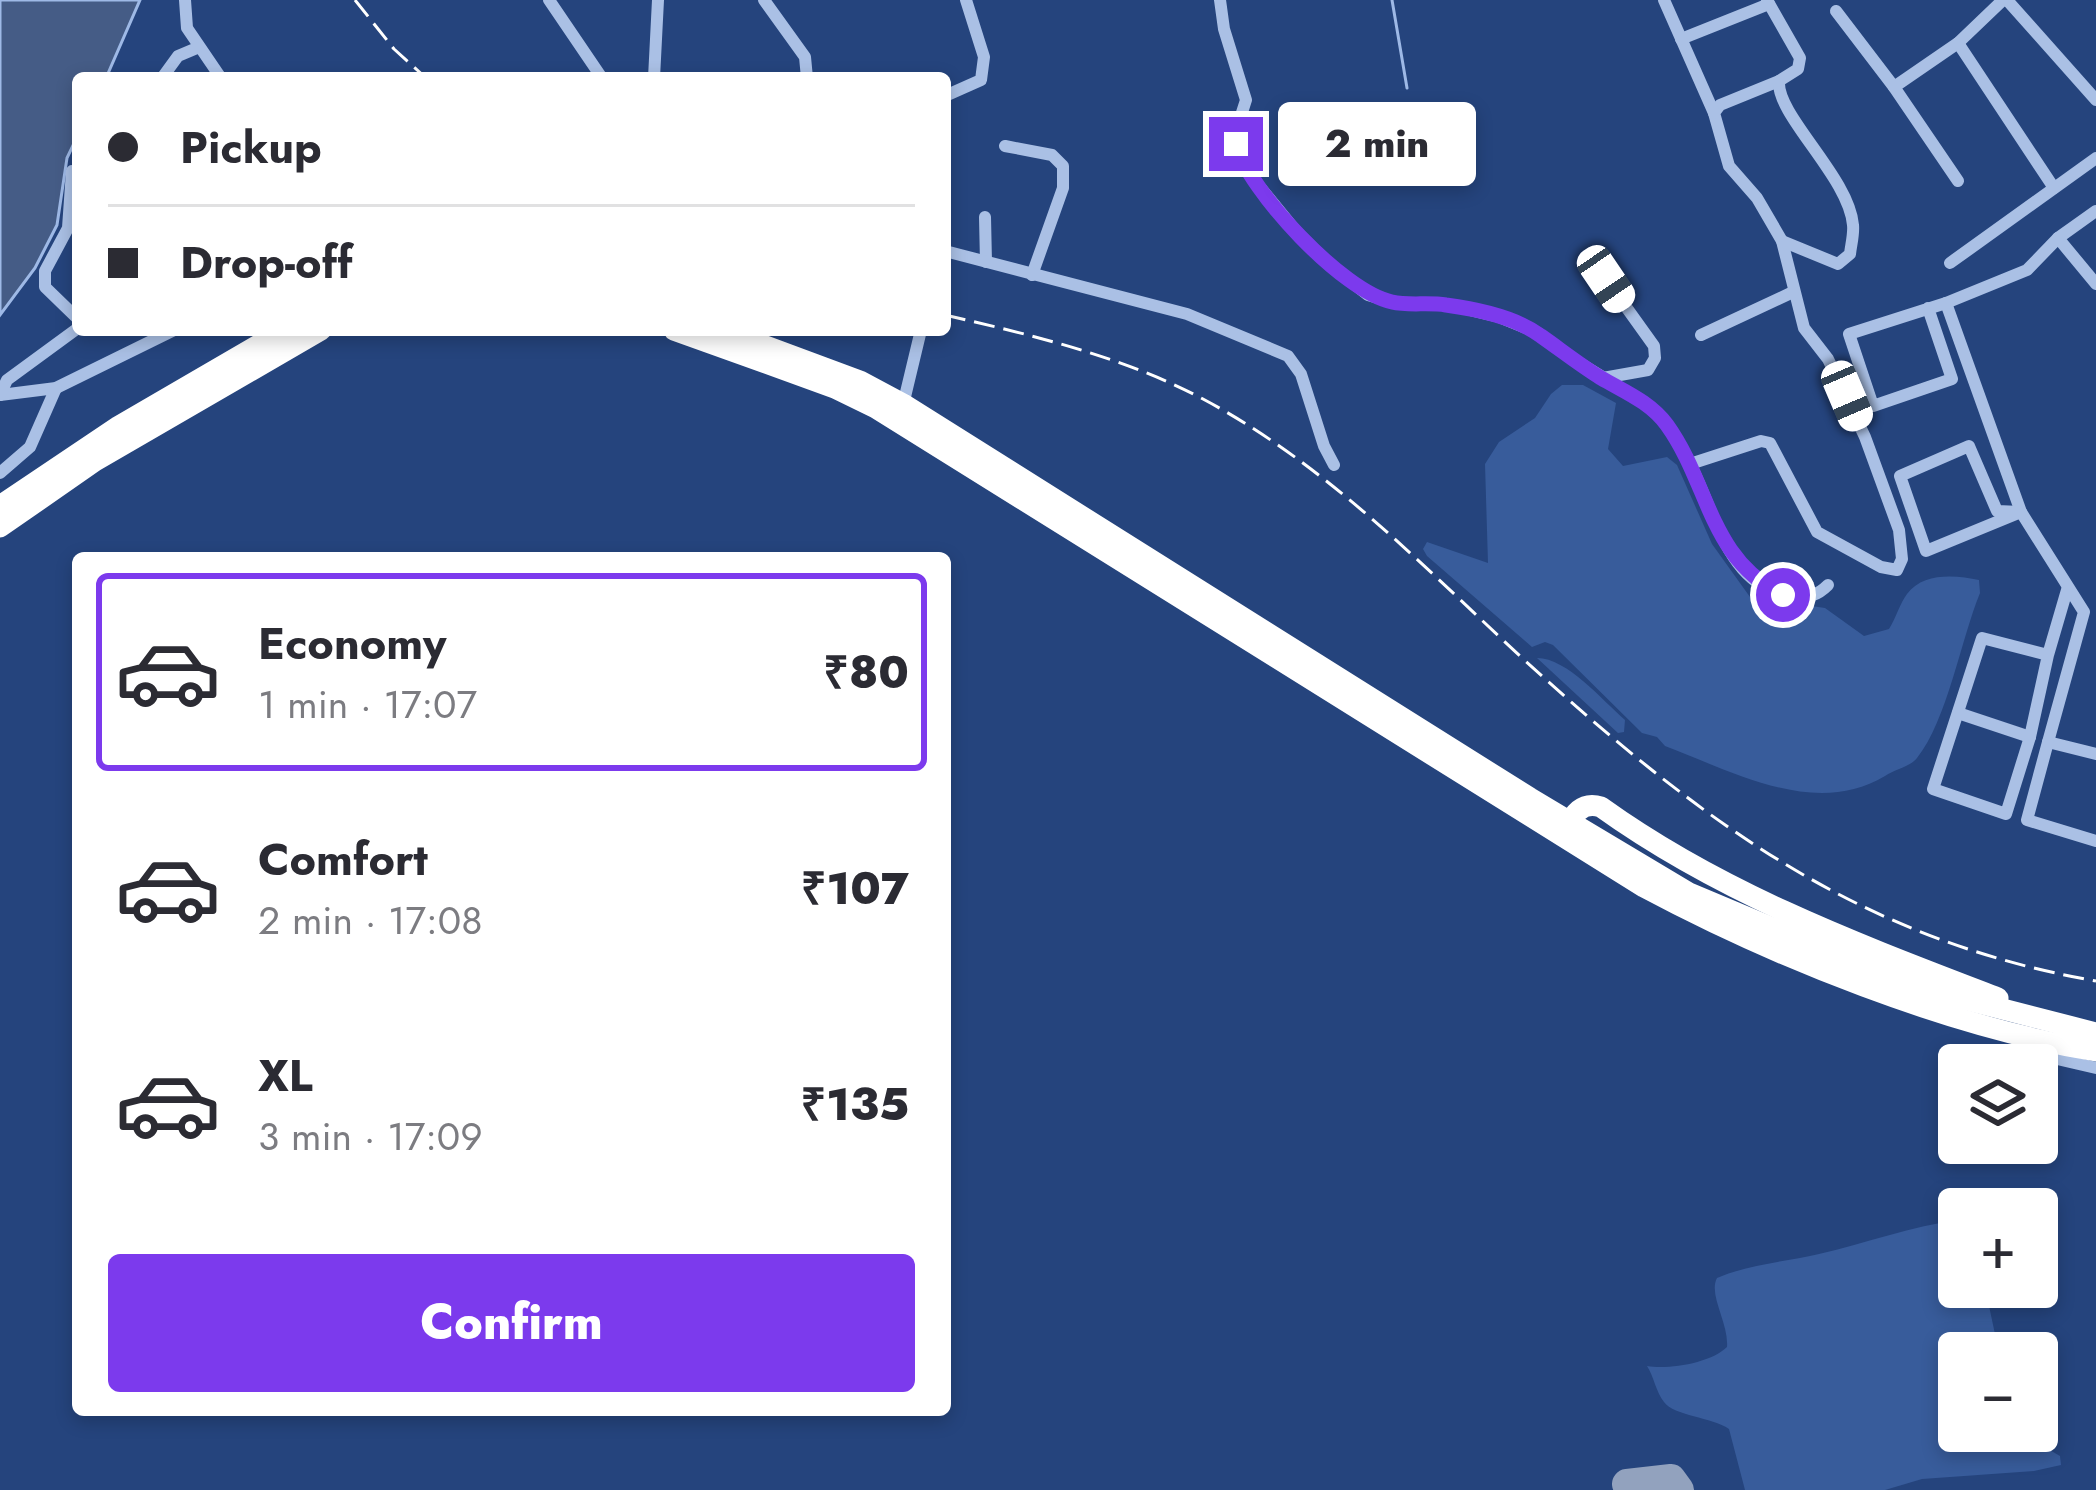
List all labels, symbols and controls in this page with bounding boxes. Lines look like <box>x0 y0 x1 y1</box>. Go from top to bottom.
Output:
callout: 2 min <box>1278 102 1476 186</box>
text: Pickup <box>180 115 322 180</box>
text: 2 min <box>1325 115 1429 172</box>
route end <box>1209 117 1263 171</box>
text: Drop-off <box>180 230 353 295</box>
car <box>1571 239 1641 319</box>
car <box>1816 356 1878 436</box>
route start <box>1756 568 1810 622</box>
text: Economy <box>258 611 446 676</box>
icon: car <box>114 618 222 726</box>
text: ₹80 <box>823 640 909 705</box>
text: 1 min · 17:07 <box>258 676 477 733</box>
text: Comfort <box>258 827 428 892</box>
icon: car <box>114 834 222 942</box>
text: ₹107 <box>801 856 909 921</box>
text: 2 min · 17:08 <box>258 892 482 949</box>
text: XL <box>258 1043 313 1108</box>
map controls <box>1938 1044 2058 1452</box>
button: layers <box>1938 1044 2058 1164</box>
icon: car <box>114 1050 222 1158</box>
text: ₹135 <box>801 1072 909 1137</box>
text: 3 min · 17:09 <box>258 1108 483 1165</box>
button: + <box>1938 1188 2058 1308</box>
button: Confirm <box>108 1254 915 1392</box>
button: − <box>1938 1332 2058 1452</box>

